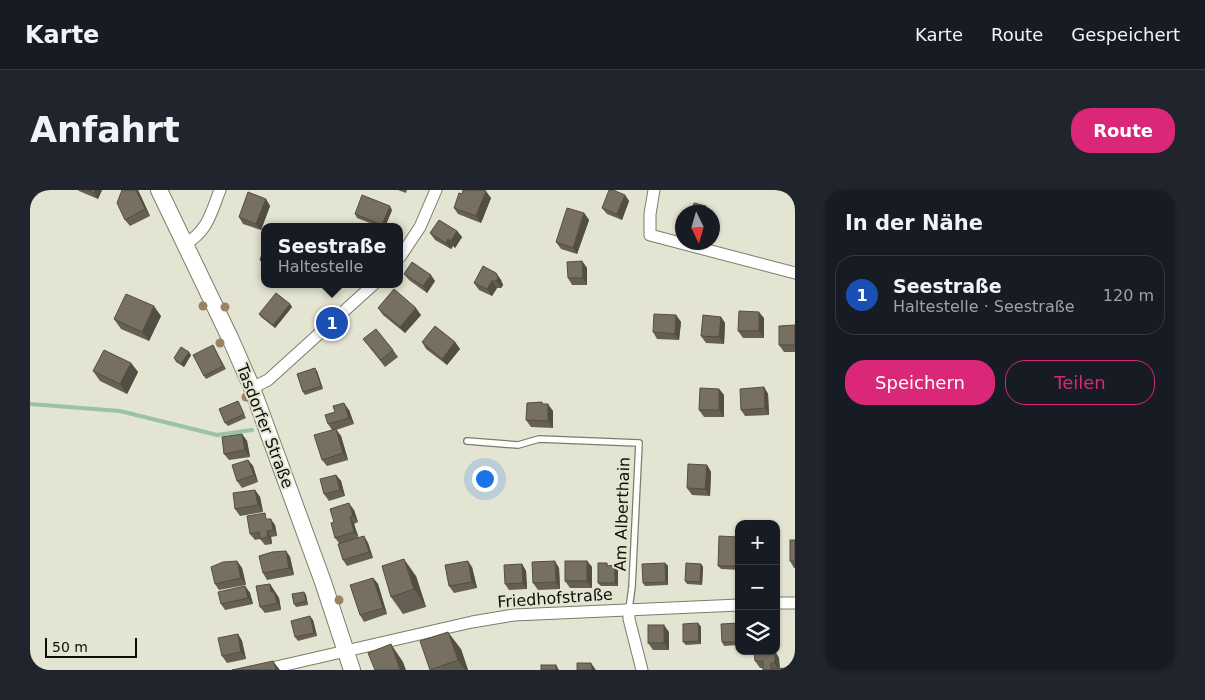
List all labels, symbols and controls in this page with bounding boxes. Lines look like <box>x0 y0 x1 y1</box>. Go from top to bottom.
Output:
text: Karte <box>25 21 99 49</box>
text: Karte <box>915 24 963 45</box>
text: Route <box>991 24 1043 45</box>
text: Gespeichert <box>1071 24 1180 45</box>
button: Route <box>1071 108 1175 153</box>
text: Anfahrt <box>30 110 180 150</box>
north arrow <box>675 205 720 250</box>
text: In der Nähe <box>845 211 983 235</box>
popup <box>261 223 403 288</box>
text: Seestraße <box>278 235 386 257</box>
text: Haltestelle <box>278 257 363 276</box>
text: Seestraße <box>893 275 1002 297</box>
text: 1 <box>856 286 868 305</box>
text: 120 m <box>1103 286 1154 305</box>
text: Haltestelle · Seestraße <box>893 297 1075 316</box>
pin: 1 <box>316 304 348 342</box>
street label: Tasdorfer Straße <box>232 360 297 491</box>
button: Speichern <box>845 360 995 405</box>
button: Teilen <box>1005 360 1155 405</box>
street label: Am Alberthain <box>611 457 633 571</box>
your location <box>472 466 498 492</box>
map controls <box>735 520 780 655</box>
button: + <box>735 520 780 565</box>
button: − <box>735 565 780 610</box>
street label: Friedhofstraße <box>497 584 613 612</box>
button: layers <box>735 610 780 655</box>
scale bar <box>45 635 138 658</box>
text: 50 m <box>52 639 88 655</box>

